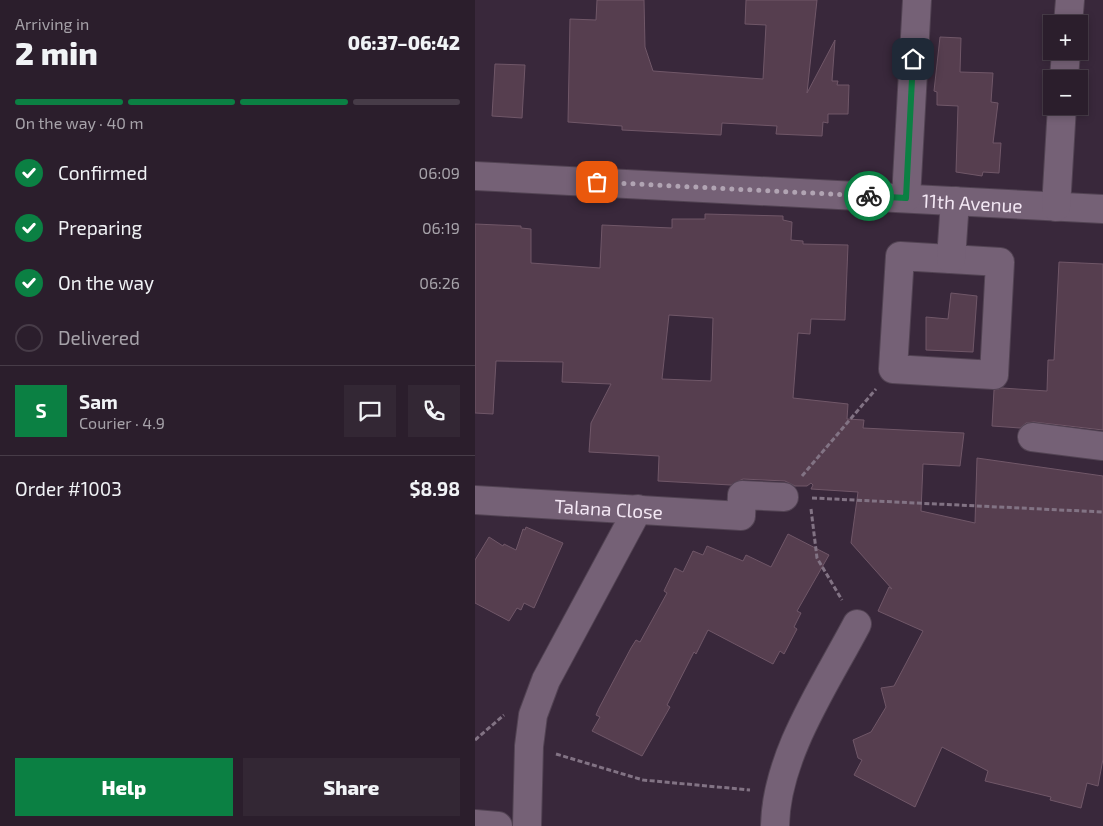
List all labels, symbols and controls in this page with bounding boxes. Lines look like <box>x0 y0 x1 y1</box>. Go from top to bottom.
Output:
text: Arriving in <box>15 14 89 33</box>
map controls <box>1043 15 1088 115</box>
button: + <box>1043 15 1088 60</box>
text: 06:37–06:42 <box>348 31 460 54</box>
text: 2 min <box>15 33 98 71</box>
pin <box>892 38 934 80</box>
icon: home <box>899 45 927 73</box>
button: − <box>1043 70 1088 115</box>
text: On the way · 40 m <box>15 113 144 132</box>
icon: check <box>15 159 43 187</box>
text: Confirmed <box>58 161 148 184</box>
pin <box>576 161 618 203</box>
text: 06:09 <box>419 163 460 182</box>
icon: bag <box>583 168 611 196</box>
courier <box>844 171 894 221</box>
icon: bike <box>855 182 883 210</box>
street label: 11th Avenue <box>921 188 1023 216</box>
icon: check <box>15 214 43 242</box>
text: Preparing <box>58 216 142 239</box>
text: 06:19 <box>422 218 460 237</box>
icon: check <box>15 269 43 297</box>
text: On the way <box>58 271 154 294</box>
text: 06:26 <box>419 273 460 292</box>
text: Delivered <box>58 326 140 349</box>
button: chat <box>344 385 396 437</box>
button: phone <box>408 385 460 437</box>
text: Sam <box>79 390 118 413</box>
text: S <box>35 399 47 422</box>
text: Courier · 4.9 <box>79 413 165 432</box>
text: Order #1003 <box>15 477 122 500</box>
text: $8.98 <box>409 477 460 500</box>
street label: Talana Close <box>554 493 664 523</box>
button: Help <box>15 758 233 816</box>
button: Share <box>243 758 460 816</box>

